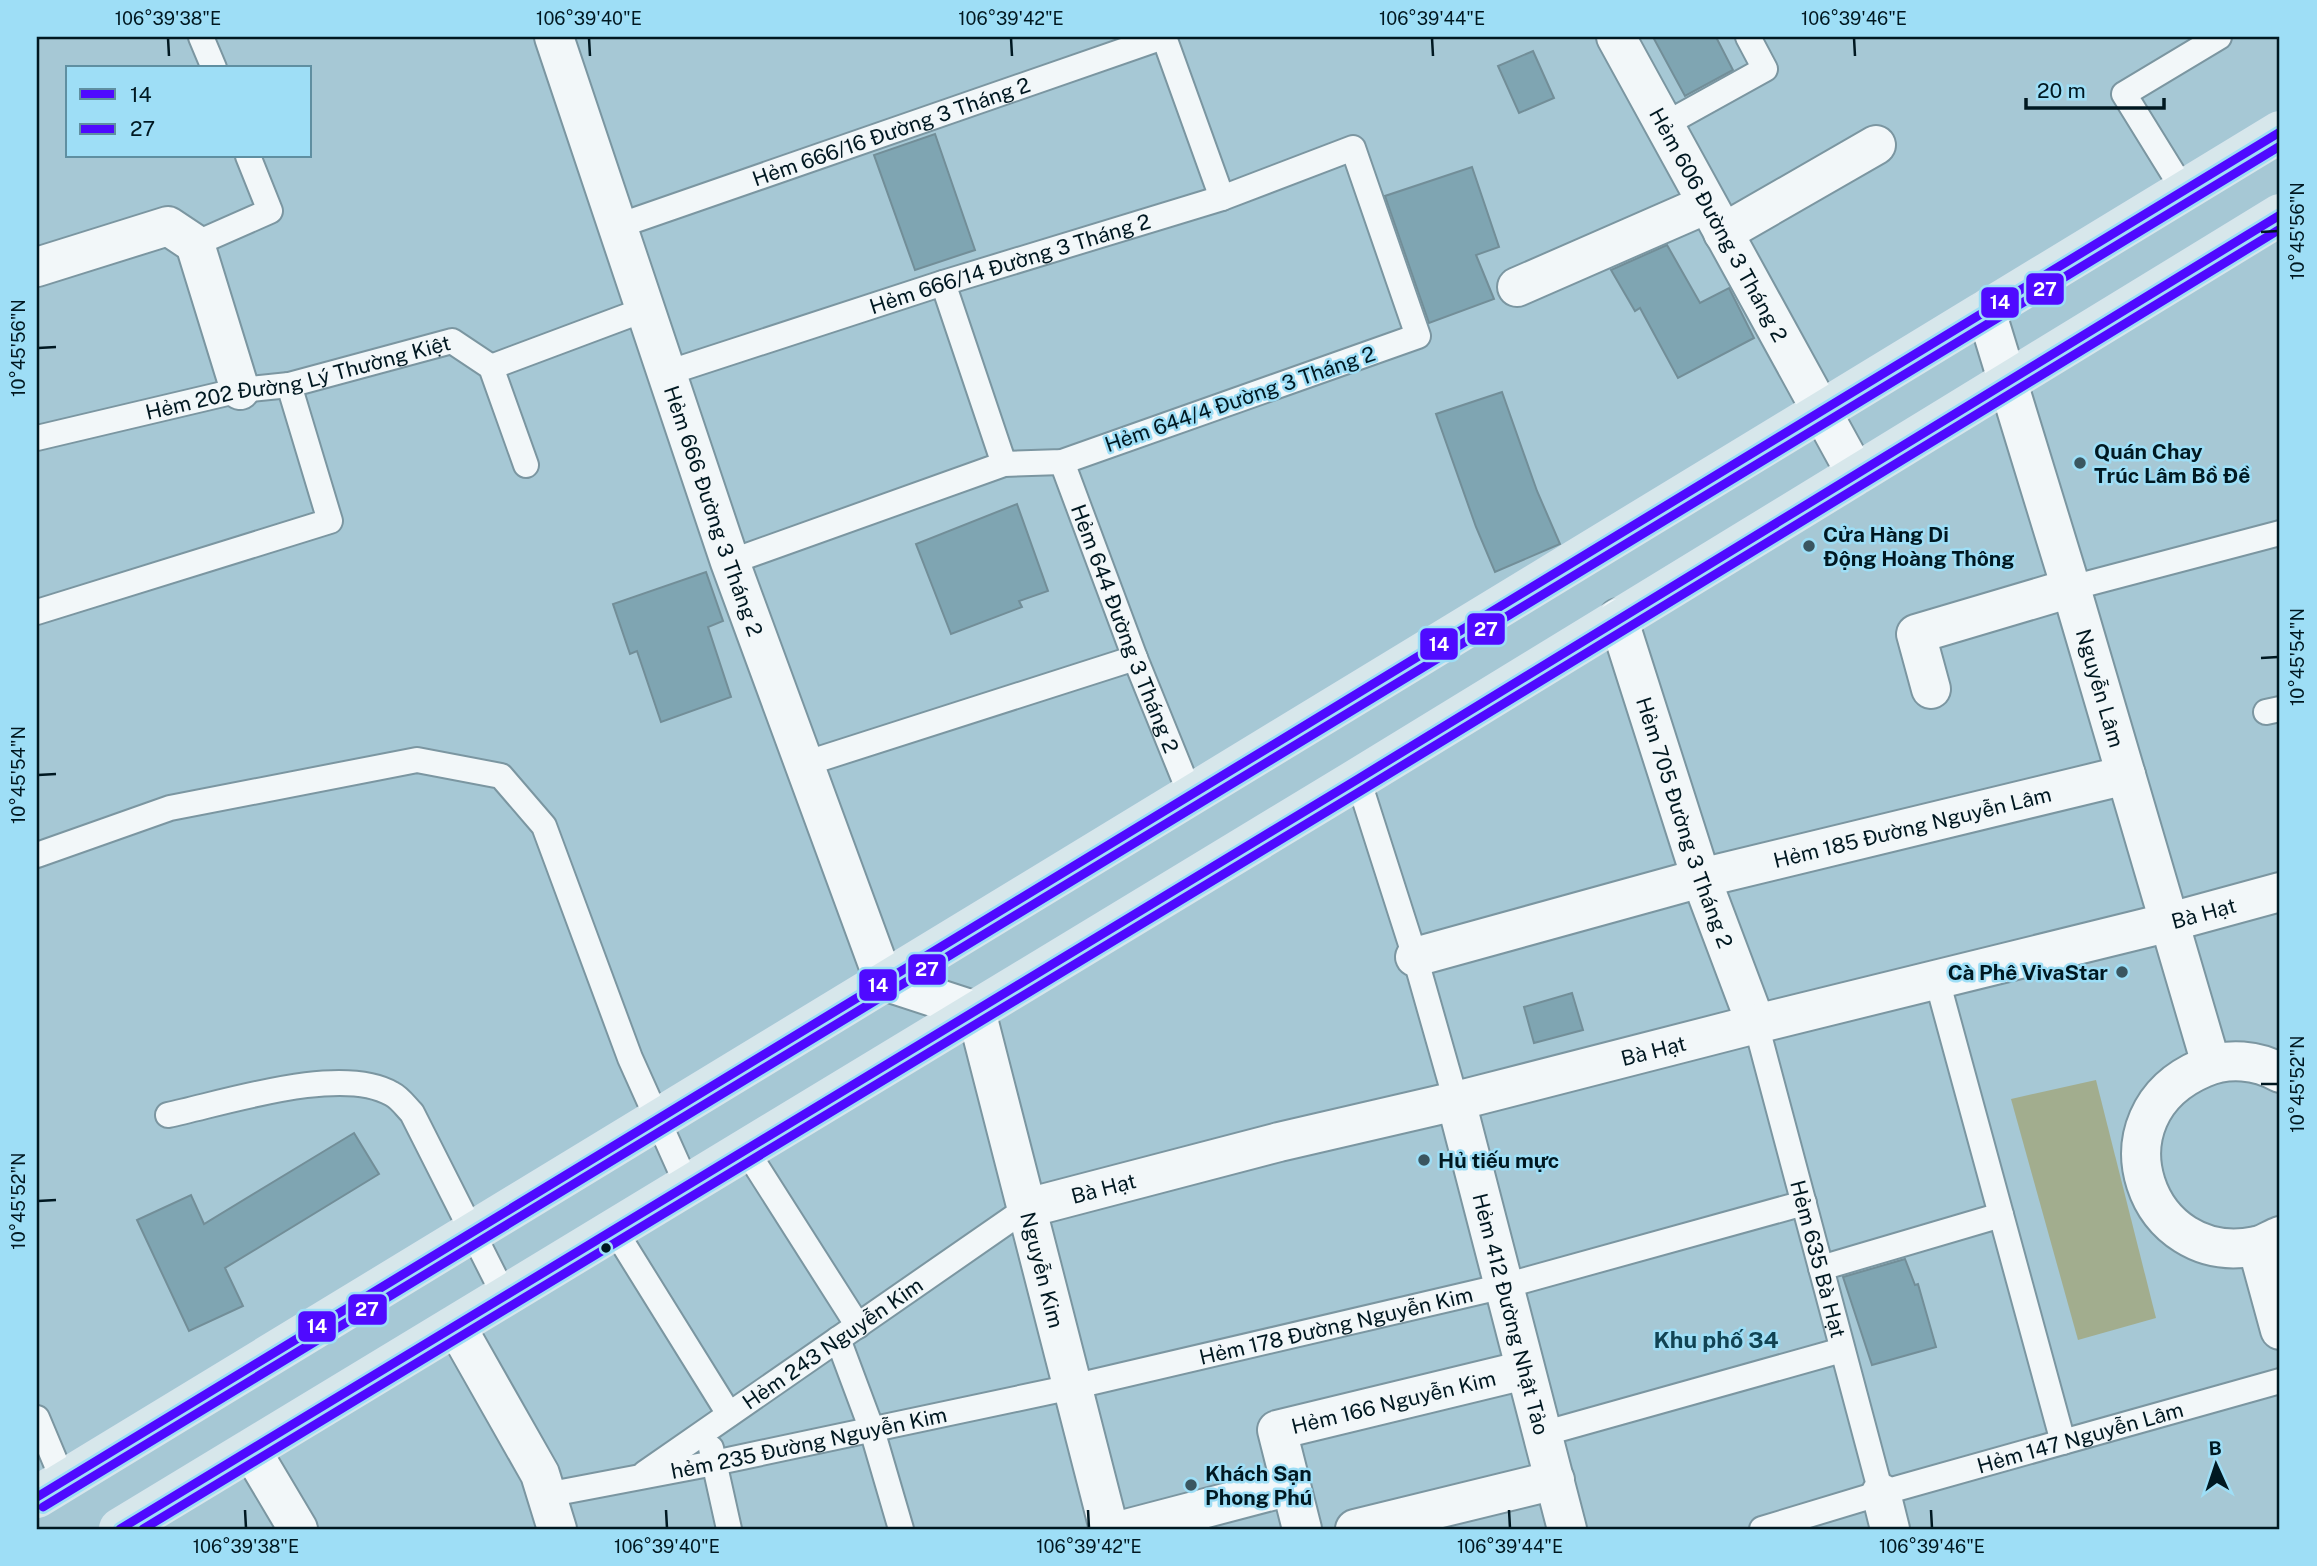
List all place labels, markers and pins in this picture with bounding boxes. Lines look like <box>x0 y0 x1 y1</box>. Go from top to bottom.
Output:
place label: Quán Chay Trúc Lâm Bồ Đề <box>2094 439 2250 488</box>
marker: Quán Chay Trúc Lâm Bồ Đề <box>2072 455 2088 471</box>
place label: Cửa Hàng Di Động Hoàng Thông <box>1823 522 2015 571</box>
marker: Cửa Hàng Di Động Hoàng Thông <box>1801 538 1817 554</box>
place label: Cà Phê VivaStar <box>1948 960 2108 985</box>
marker: Cà Phê VivaStar <box>2114 964 2130 980</box>
place label: Hủ tiếu mực <box>1438 1148 1559 1173</box>
marker: Hủ tiếu mực <box>1416 1152 1432 1168</box>
unlabelled marker <box>599 1241 613 1255</box>
place label: Khách Sạn Phong Phú <box>1205 1461 1312 1510</box>
marker: Khách Sạn Phong Phú <box>1183 1477 1199 1493</box>

